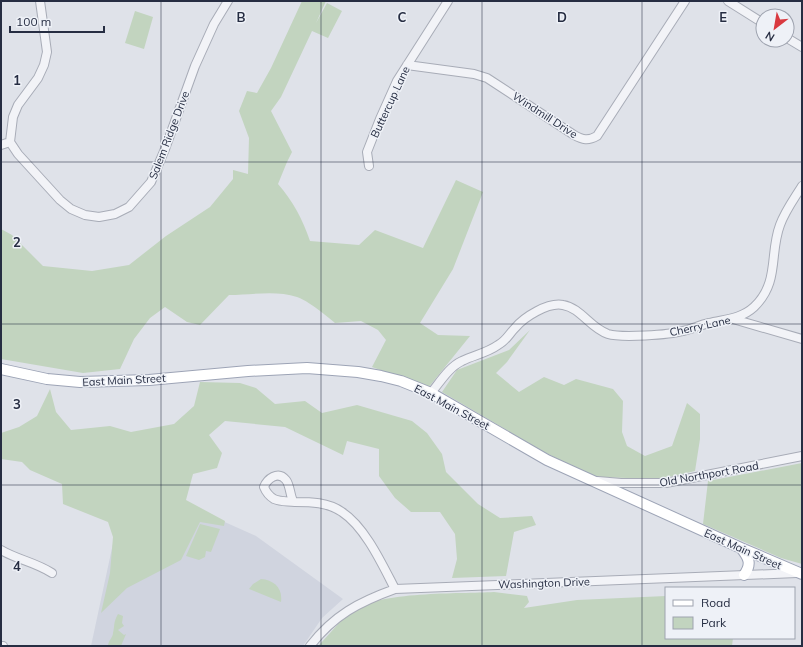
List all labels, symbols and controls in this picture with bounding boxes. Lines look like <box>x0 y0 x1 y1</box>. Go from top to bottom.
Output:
scale bar <box>10 8 104 34</box>
north arrow <box>755 8 795 48</box>
text: B <box>237 9 246 25</box>
text: C <box>398 9 407 25</box>
text: D <box>557 9 567 25</box>
text: E <box>719 9 727 25</box>
text: 100 m <box>16 14 51 29</box>
text: N <box>763 28 777 45</box>
street label: Buttercup Lane <box>367 64 413 140</box>
text: 1 <box>13 72 21 88</box>
street label: Salem Ridge Drive <box>146 89 192 181</box>
street label: Windmill Drive <box>510 89 580 141</box>
text: 2 <box>13 234 21 250</box>
street label: Cherry Lane <box>668 313 732 339</box>
street label: East Main Street <box>82 371 166 389</box>
street label: East Main Street <box>412 381 492 433</box>
text: 3 <box>13 396 21 412</box>
street label: Old Northport Road <box>658 458 760 490</box>
street label: East Main Street <box>702 526 784 572</box>
text: 4 <box>13 558 21 574</box>
street label: Washington Drive <box>498 574 590 592</box>
legend <box>665 587 795 639</box>
text: Road <box>701 595 730 610</box>
text: Park <box>701 615 727 630</box>

